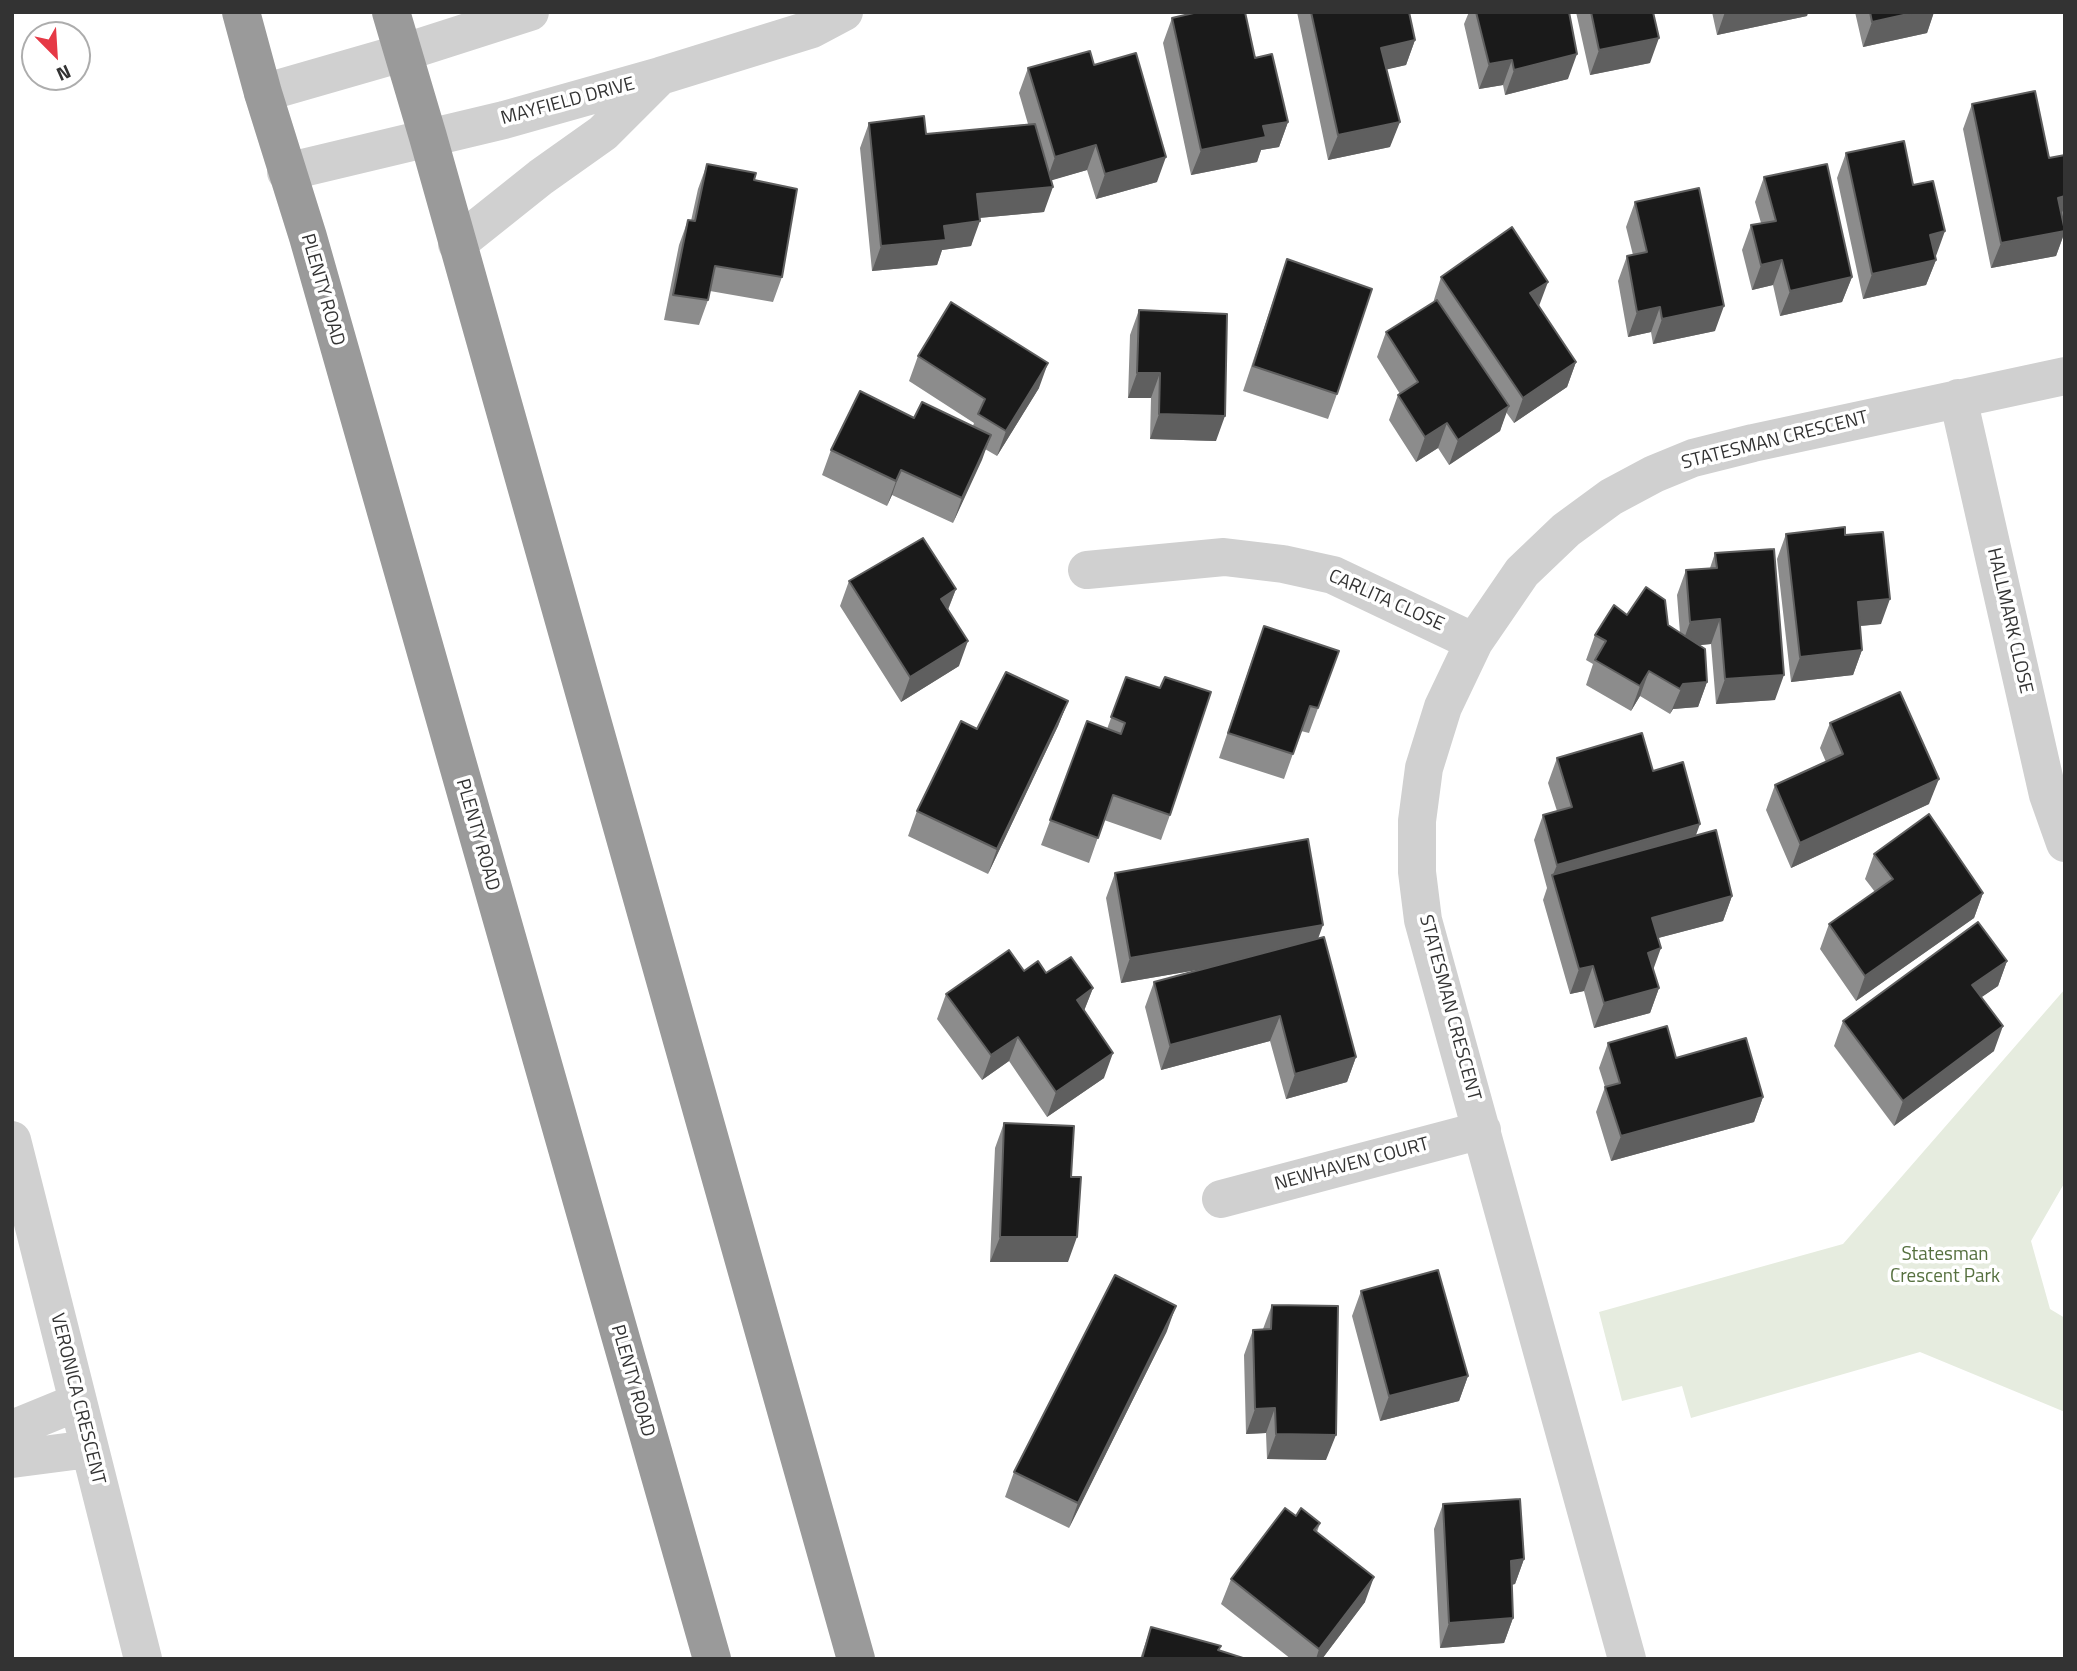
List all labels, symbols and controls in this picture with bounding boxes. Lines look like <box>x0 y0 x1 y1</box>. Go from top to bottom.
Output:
north arrow <box>21 21 91 91</box>
text: N <box>52 58 76 90</box>
street label: MAYFIELD DRIVE <box>499 73 637 131</box>
street label: PLENTY ROAD <box>295 231 349 349</box>
street label: STATESMAN CRESCENT <box>1679 407 1871 475</box>
street label: HALLMARK CLOSE <box>1981 546 2037 696</box>
street label: CARLITA CLOSE <box>1325 565 1447 637</box>
street label: PLENTY ROAD <box>450 776 504 894</box>
street label: STATESMAN CRESCENT <box>1413 913 1485 1103</box>
street label: NEWHAVEN COURT <box>1272 1133 1432 1197</box>
park label: Statesman Crescent Park <box>1890 1244 2000 1288</box>
street label: VERONICA CRESCENT <box>45 1311 109 1487</box>
street label: PLENTY ROAD <box>605 1322 659 1440</box>

